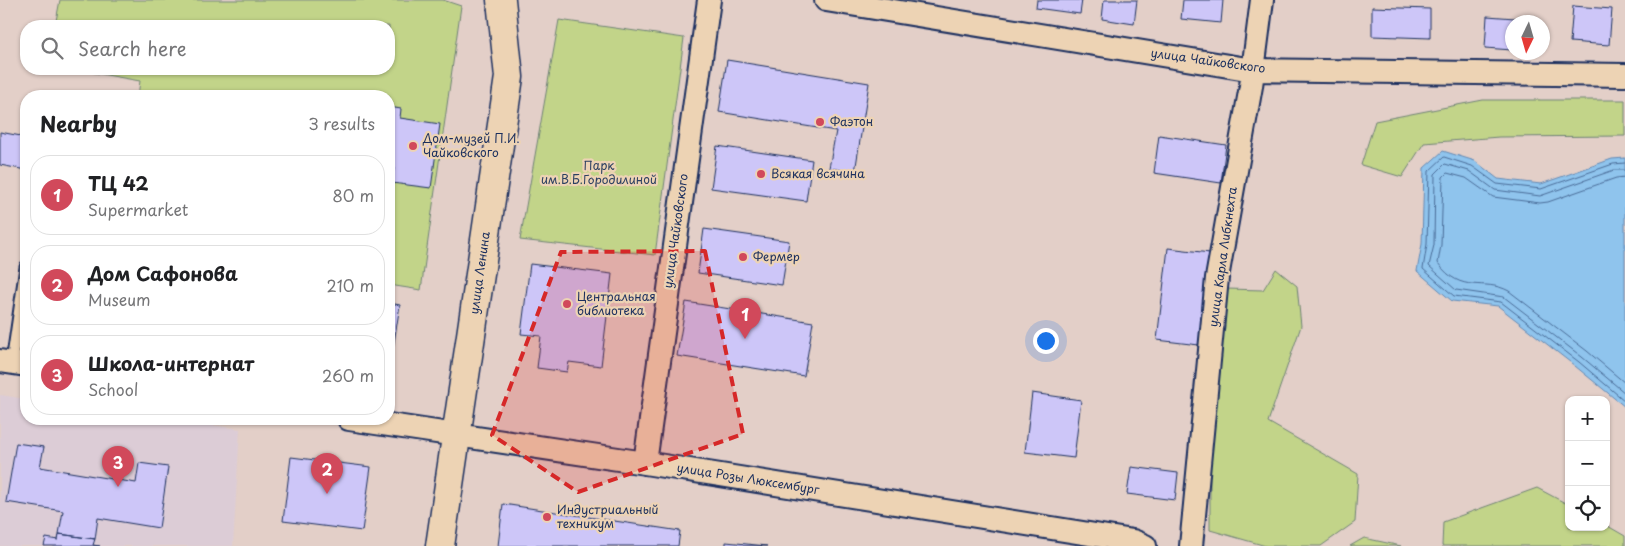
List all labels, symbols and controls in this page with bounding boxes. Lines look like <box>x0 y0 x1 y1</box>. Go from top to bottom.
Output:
north arrow <box>1505 15 1550 60</box>
search box <box>20 20 395 75</box>
icon: search <box>38 34 66 62</box>
text: Search here <box>78 34 187 62</box>
street label: улица Чайковского <box>1150 43 1267 77</box>
text: Nearby <box>40 107 117 139</box>
text: 3 results <box>308 111 375 135</box>
place label: Фаэтон <box>830 112 873 130</box>
marker: Фаэтон <box>814 116 826 128</box>
place label: Дом-музей П.И. Чайковского <box>422 129 520 161</box>
marker: Дом-музей П.И. Чайковского <box>407 140 419 152</box>
park label: Парк им.В.Б.Городилиной <box>541 156 657 188</box>
place label: Всякая всячина <box>771 164 865 182</box>
marker: Всякая всячина <box>755 168 767 180</box>
text: ТЦ 42 <box>88 169 148 197</box>
street label: улица Чайковского <box>658 172 692 289</box>
text: 1 <box>53 183 61 207</box>
text: 80 m <box>332 183 374 207</box>
street label: улица Карла Либкнехта <box>1203 185 1241 328</box>
text: Supermarket <box>88 197 188 221</box>
street label: улица Ленина <box>464 230 494 315</box>
place label: Фермер <box>753 247 800 265</box>
marker: Фермер <box>737 251 749 263</box>
text: Дом Сафонова <box>88 259 238 287</box>
text: 2 <box>51 273 63 297</box>
text: 210 m <box>326 273 374 297</box>
text: Museum <box>88 287 151 311</box>
place label: Центральная библиотека <box>577 287 656 319</box>
marker: Центральная библиотека <box>561 298 573 310</box>
pin: 1 <box>729 298 761 339</box>
your location <box>1033 328 1059 354</box>
text: Школа-интернат <box>88 349 254 377</box>
text: 3 <box>52 363 62 387</box>
text: 260 m <box>322 363 374 387</box>
text: School <box>88 377 138 401</box>
map controls <box>1565 396 1610 531</box>
button: + <box>1565 396 1610 441</box>
button: − <box>1565 441 1610 486</box>
pin: 3 <box>102 446 134 487</box>
pin: 2 <box>311 453 343 494</box>
street label: улица Розы Люксембург <box>676 458 821 498</box>
button: locate <box>1565 486 1610 531</box>
place label: Индустриальный техникум <box>557 500 659 532</box>
marker: Индустриальный техникум <box>541 511 553 523</box>

